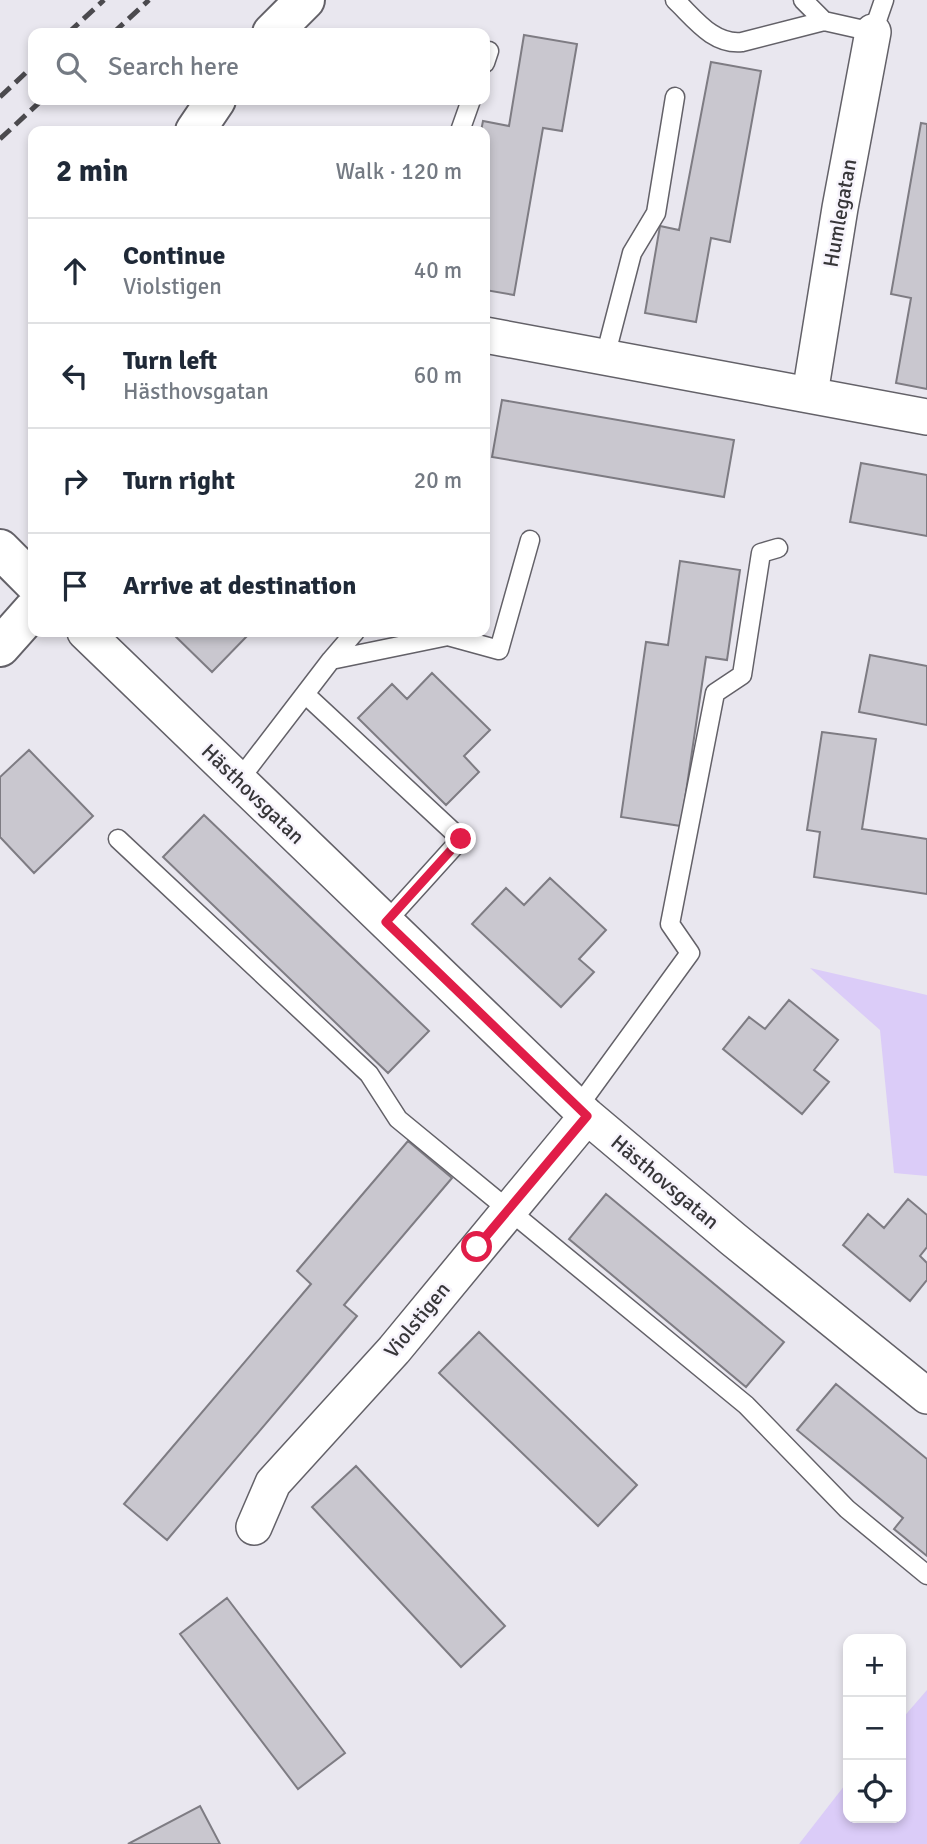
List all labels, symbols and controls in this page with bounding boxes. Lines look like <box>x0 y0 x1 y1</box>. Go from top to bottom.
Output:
search box <box>28 28 490 105</box>
icon: search <box>52 48 90 86</box>
text: Search here <box>108 51 239 83</box>
text: 2 min <box>56 153 128 190</box>
text: Walk · 120 m <box>336 157 462 186</box>
street label: Humlegatan <box>818 157 862 269</box>
text: Continue <box>123 240 225 272</box>
icon: ahead <box>56 252 94 290</box>
text: 40 m <box>414 256 462 285</box>
text: Violstigen <box>123 272 222 301</box>
text: Turn left <box>123 345 217 377</box>
icon: left <box>56 357 94 395</box>
text: 60 m <box>414 361 462 390</box>
text: Hästhovsgatan <box>123 377 269 406</box>
icon: right <box>56 462 94 500</box>
text: Turn right <box>123 465 235 497</box>
text: 20 m <box>414 466 462 495</box>
icon: arrive <box>56 567 94 605</box>
text: Arrive at destination <box>123 570 356 602</box>
street label: Hästhovsgatan <box>196 738 310 850</box>
route end <box>445 823 476 854</box>
street label: Hästhovsgatan <box>606 1129 724 1235</box>
route start <box>461 1231 492 1262</box>
street label: Violstigen <box>378 1277 456 1363</box>
map controls <box>843 1634 906 1823</box>
button: + <box>843 1634 906 1697</box>
button: − <box>843 1697 906 1760</box>
button: locate <box>843 1760 906 1823</box>

